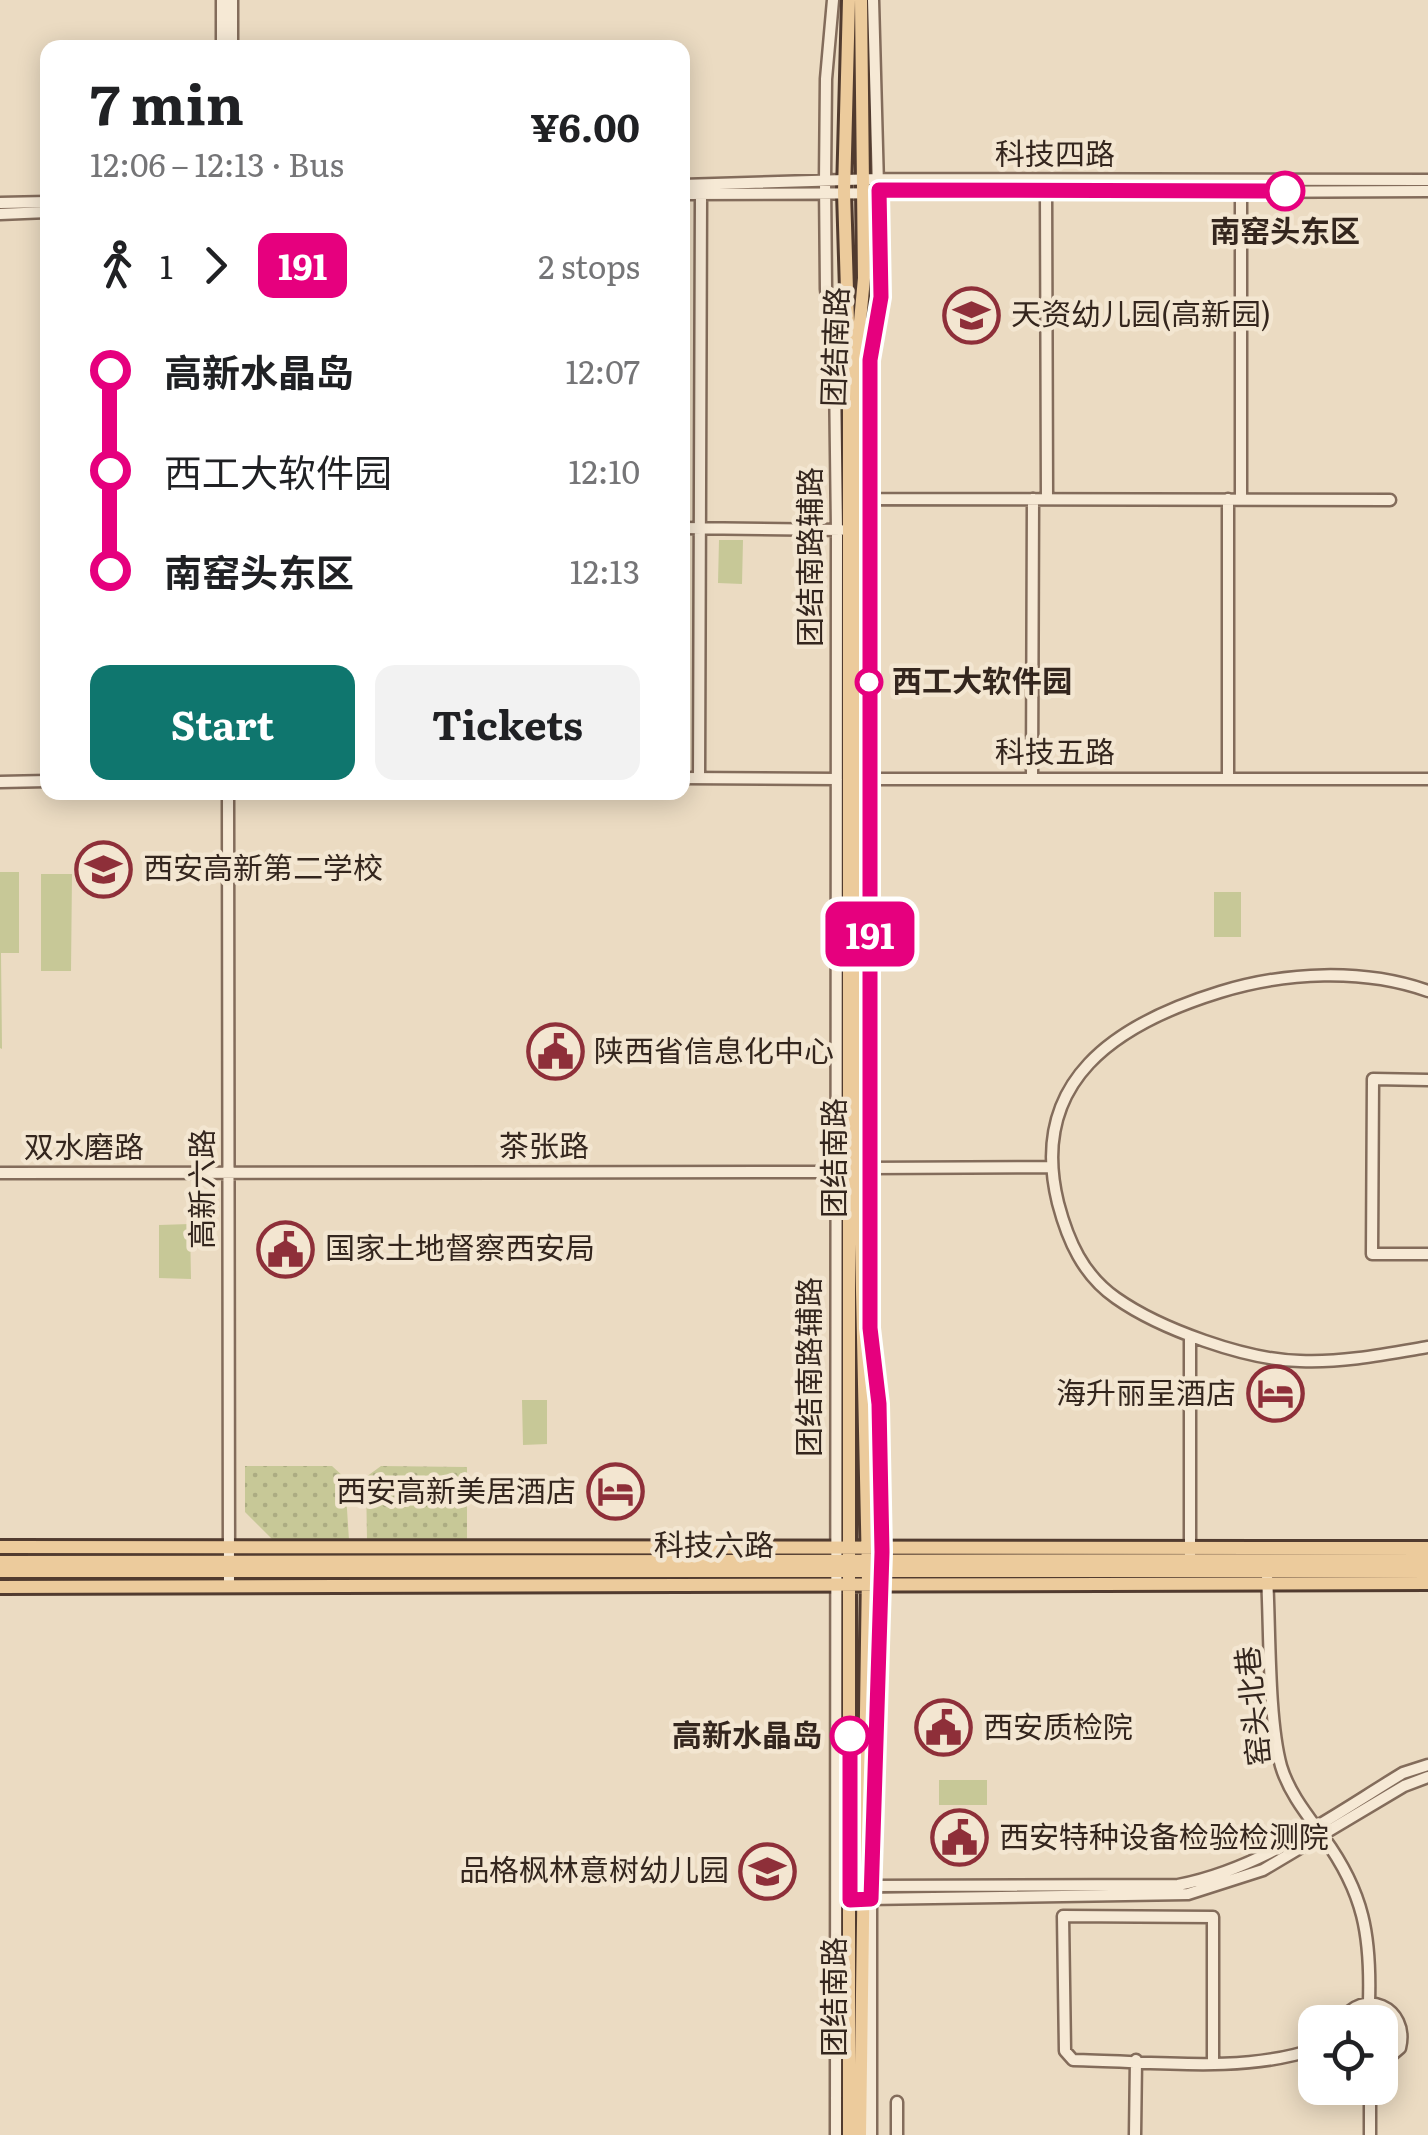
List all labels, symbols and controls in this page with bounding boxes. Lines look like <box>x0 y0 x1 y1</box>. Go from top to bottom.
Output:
text: 7 min <box>90 60 244 142</box>
text: ¥6.00 <box>530 97 640 154</box>
street label: 科技四路 <box>995 130 1115 174</box>
text: 12:06 – 12:13 · Bus <box>90 139 344 187</box>
marker: 南窑头东区 <box>1266 172 1304 210</box>
place label: 南窑头东区 <box>1210 207 1360 251</box>
icon: walk <box>90 238 145 293</box>
icon: forward <box>188 238 243 293</box>
text: 191 <box>278 239 327 291</box>
text: 1 <box>160 241 173 289</box>
text: 2 stops <box>538 241 640 289</box>
school or university icon: 天资幼儿园(高新园) <box>942 285 1002 345</box>
street label: 团结南路 <box>809 286 857 408</box>
place label: 天资幼儿园(高新园) <box>1011 290 1271 334</box>
text: 高新水晶岛 <box>164 342 354 399</box>
text: 12:07 <box>565 346 640 394</box>
text: 西工大软件园 <box>164 442 392 499</box>
text: 12:10 <box>569 446 640 494</box>
street label: 团结南路辅路 <box>786 467 830 647</box>
text: 南窑头东区 <box>164 542 354 599</box>
text: 12:13 <box>570 546 640 594</box>
place label: 西工大软件园 <box>892 657 1072 701</box>
button: Start <box>90 665 355 780</box>
button: Tickets <box>375 665 640 780</box>
marker: 西工大软件园 <box>856 669 882 695</box>
street label: 科技五路 <box>995 728 1115 772</box>
school or university icon: 西安高新第二学校 <box>74 839 134 899</box>
place label: 西安高新第二学校 <box>143 844 383 888</box>
line badge: 191 <box>812 902 928 966</box>
text: 191 <box>845 908 895 960</box>
public building icon: 陕西省信息化中心 <box>525 1022 585 1082</box>
place label: 陕西省信息化中心 <box>594 1027 834 1071</box>
street label: 团结南路 <box>810 1098 854 1218</box>
street label: 茶张路 <box>499 1122 589 1166</box>
street label: 双水磨路 <box>24 1123 144 1167</box>
street label: 高新六路 <box>178 1129 222 1249</box>
public building icon: 国家土地督察西安局 <box>256 1219 316 1279</box>
place label: 国家土地督察西安局 <box>325 1224 595 1268</box>
street label: 团结南路辅路 <box>785 1277 829 1457</box>
hotel icon: 海升丽呈酒店 <box>1245 1364 1305 1424</box>
place label: 海升丽呈酒店 <box>1056 1369 1236 1413</box>
hotel icon: 西安高新美居酒店 <box>585 1462 645 1522</box>
place label: 西安高新美居酒店 <box>336 1467 576 1511</box>
street label: 科技六路 <box>654 1521 774 1565</box>
street label: 窑头北巷 <box>1223 1644 1279 1768</box>
public building icon: 西安质检院 <box>914 1698 974 1758</box>
place label: 西安质检院 <box>983 1703 1133 1747</box>
place label: 高新水晶岛 <box>672 1711 822 1755</box>
marker: 高新水晶岛 <box>831 1717 869 1755</box>
public building icon: 西安特种设备检验检测院 <box>930 1808 990 1868</box>
place label: 西安特种设备检验检测院 <box>999 1813 1329 1857</box>
school or university icon: 品格枫林意树幼儿园 <box>738 1841 798 1901</box>
place label: 品格枫林意树幼儿园 <box>459 1846 729 1890</box>
street label: 团结南路 <box>810 1937 854 2057</box>
map controls <box>1298 2005 1398 2105</box>
button: locate <box>1298 2005 1398 2105</box>

